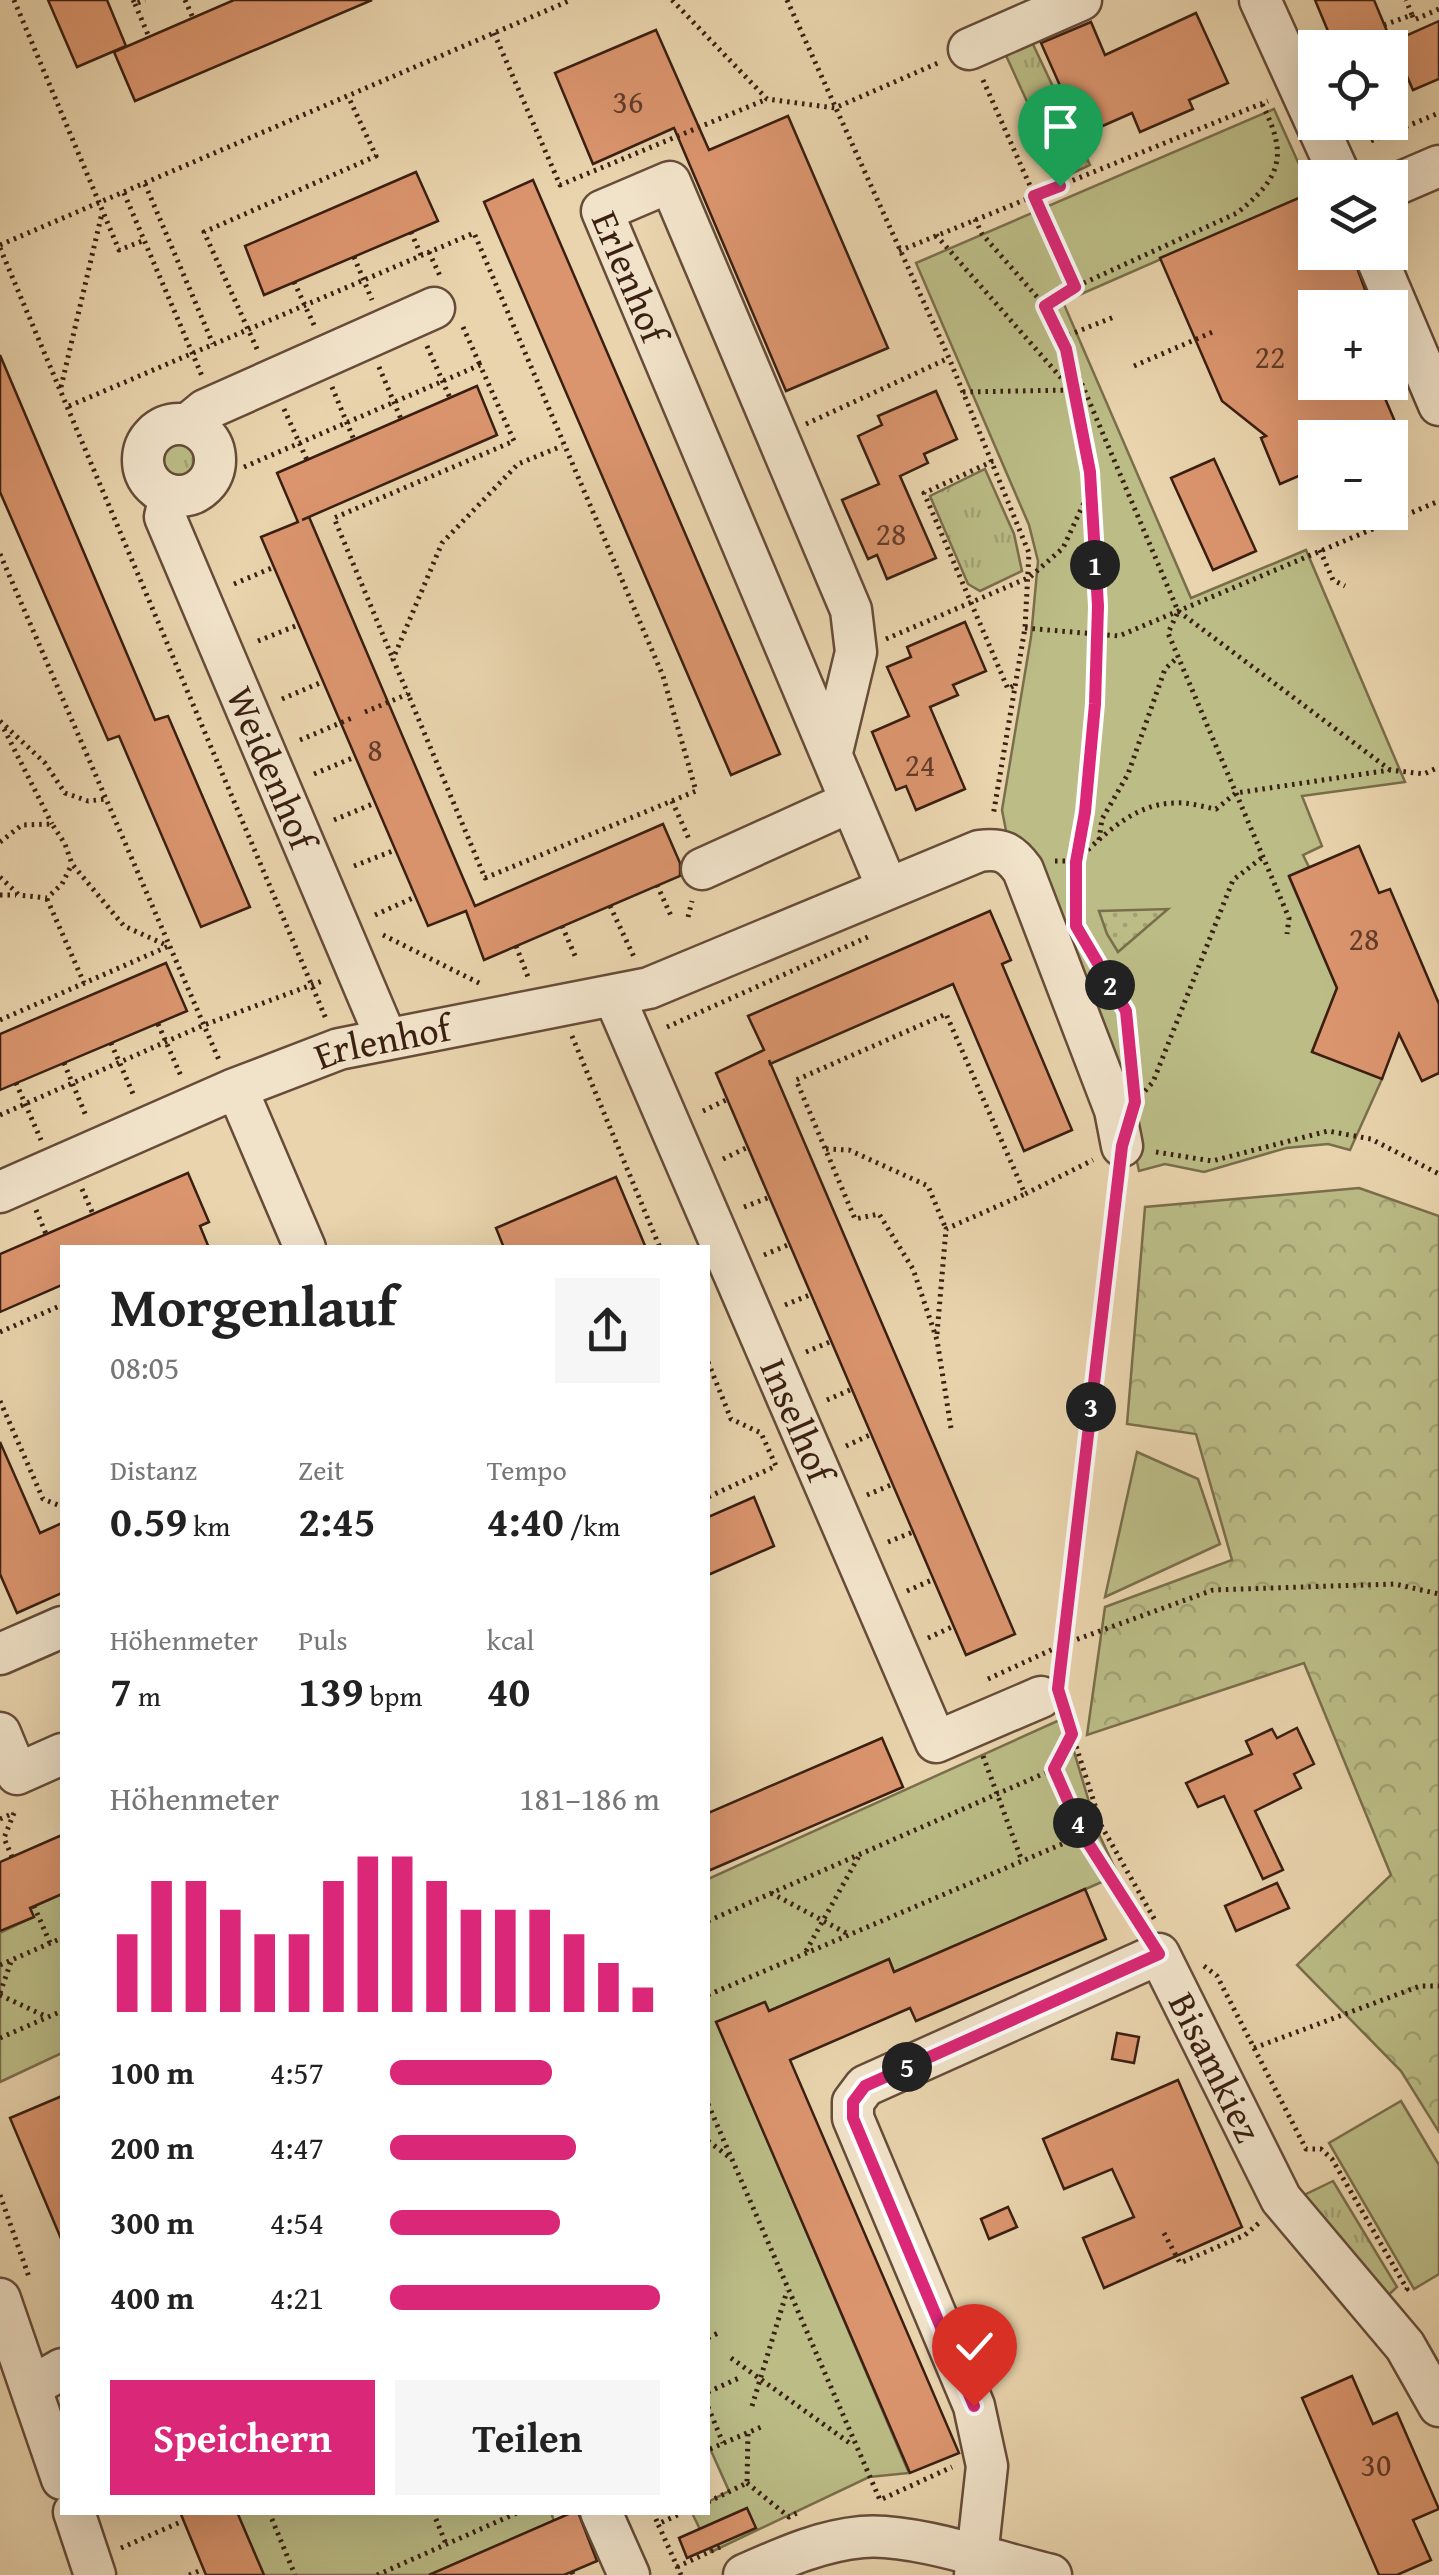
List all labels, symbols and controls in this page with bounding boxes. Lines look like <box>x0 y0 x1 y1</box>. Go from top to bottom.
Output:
map controls <box>1298 30 1408 530</box>
button: locate <box>1298 30 1408 140</box>
house number: 36 <box>613 78 643 125</box>
pin <box>1018 84 1103 187</box>
icon: arrive <box>1033 99 1088 154</box>
button: layers <box>1298 160 1408 270</box>
street label: Erlenhof <box>578 202 685 354</box>
button: + <box>1298 290 1408 400</box>
house number: 22 <box>1255 333 1285 380</box>
button: − <box>1298 420 1408 530</box>
house number: 28 <box>876 510 906 557</box>
pin: 1 <box>1070 540 1120 590</box>
text: 1 <box>1088 544 1102 585</box>
street label: Weidenhof <box>213 677 333 861</box>
house number: 8 <box>367 726 383 773</box>
house number: 24 <box>905 741 935 788</box>
house number: 28 <box>1349 915 1379 962</box>
pin: 2 <box>1085 960 1135 1010</box>
text: 2 <box>1103 964 1117 1005</box>
street label: Erlenhof <box>305 998 459 1083</box>
text: Morgenlauf <box>110 1266 396 1346</box>
button: share <box>555 1278 660 1383</box>
text: 08:05 <box>110 1344 179 1391</box>
street label: Inselhof <box>747 1349 851 1494</box>
pin: 3 <box>1066 1382 1116 1432</box>
text: 3 <box>1084 1386 1098 1427</box>
text: Distanz <box>110 1449 197 1490</box>
text: Zeit <box>298 1449 344 1490</box>
text: Tempo <box>487 1449 567 1490</box>
text: 0.59 <box>110 1490 187 1551</box>
text: 2:45 <box>298 1490 375 1551</box>
text: 4:40 <box>487 1490 564 1551</box>
text: km <box>187 1505 230 1546</box>
text: /km <box>564 1505 620 1546</box>
text: Höhenmeter <box>110 1619 258 1660</box>
text: Puls <box>298 1619 348 1660</box>
text: kcal <box>487 1619 534 1660</box>
text: 7 <box>110 1660 132 1721</box>
text: 139 <box>298 1660 364 1721</box>
text: 40 <box>487 1660 530 1721</box>
text: m <box>132 1675 161 1716</box>
text: bpm <box>364 1675 422 1716</box>
text: Höhenmeter <box>110 1775 279 1822</box>
text: 181–186 m <box>519 1775 660 1822</box>
pin: 4 <box>1053 1798 1103 1848</box>
text: 4 <box>1071 1802 1085 1843</box>
street label: Bisamkiez <box>1155 1982 1277 2151</box>
pin: 5 <box>882 2042 932 2092</box>
text: 5 <box>900 2046 914 2087</box>
text: 100 m <box>110 2049 194 2096</box>
text: 4:57 <box>270 2049 324 2096</box>
text: 200 m <box>110 2124 194 2171</box>
text: 4:47 <box>270 2124 324 2171</box>
text: 300 m <box>110 2199 194 2246</box>
text: 4:54 <box>270 2199 324 2246</box>
text: 400 m <box>110 2274 194 2321</box>
text: 4:21 <box>270 2274 324 2321</box>
pin <box>932 2304 1017 2407</box>
icon: check <box>947 2319 1002 2374</box>
button: Speichern <box>110 2380 375 2495</box>
button: Teilen <box>395 2380 660 2495</box>
house number: 30 <box>1361 2441 1391 2488</box>

